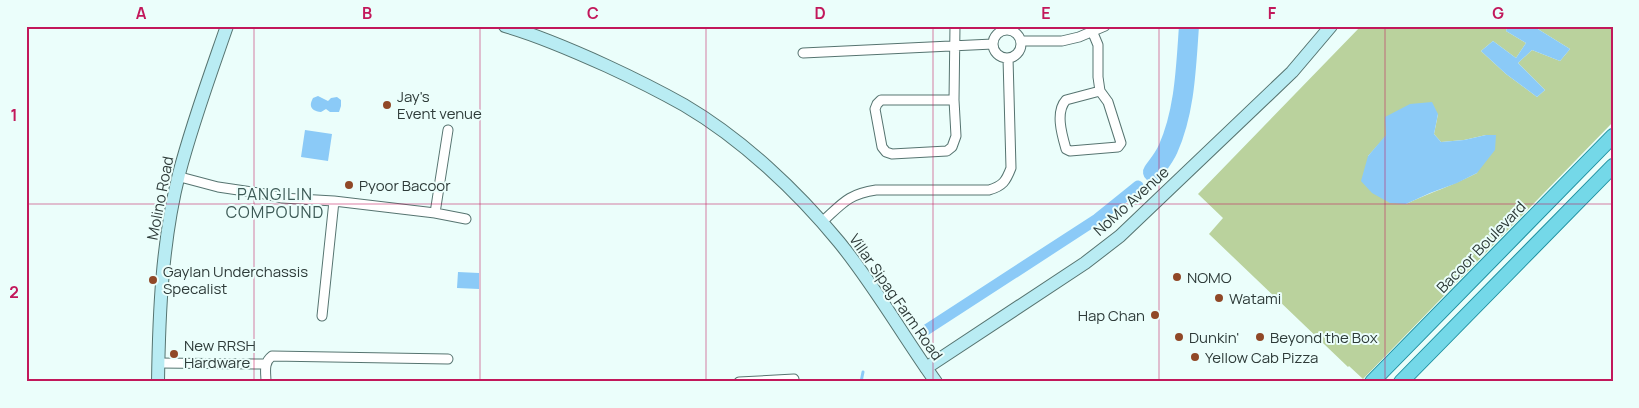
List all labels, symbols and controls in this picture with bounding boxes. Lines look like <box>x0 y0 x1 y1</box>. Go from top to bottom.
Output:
text: A <box>136 2 147 24</box>
text: B <box>362 2 372 24</box>
text: C <box>587 2 599 24</box>
text: D <box>814 2 826 24</box>
text: E <box>1041 2 1051 24</box>
text: F <box>1268 2 1277 24</box>
text: G <box>1492 2 1504 24</box>
place label: Jay's Event venue <box>397 86 482 124</box>
marker: Jay's Event venue <box>381 99 393 111</box>
text: 1 <box>10 104 18 126</box>
street label: Molino Road <box>142 154 178 242</box>
street label: NoMo Avenue <box>1089 161 1173 241</box>
place label: Pyoor Bacoor <box>359 175 451 196</box>
marker: Pyoor Bacoor <box>343 179 355 191</box>
district label: PANGILIN COMPOUND <box>226 183 324 223</box>
street label: Bacoor Boulevard <box>1432 196 1530 298</box>
street label: Villar Sipag Farm Road <box>844 229 948 365</box>
place label: Gaylan Underchassis Specalist <box>163 261 308 299</box>
place label: NOMO <box>1187 267 1232 288</box>
marker: NOMO <box>1171 271 1183 283</box>
marker: Gaylan Underchassis Specalist <box>147 274 159 286</box>
text: 2 <box>9 281 19 303</box>
place label: Watami <box>1229 288 1281 309</box>
marker: Watami <box>1213 292 1225 304</box>
place label: Hap Chan <box>1078 305 1145 326</box>
marker: Hap Chan <box>1149 309 1161 321</box>
place label: Dunkin' <box>1189 327 1239 348</box>
place label: Beyond the Box <box>1270 327 1378 348</box>
marker: Dunkin' <box>1173 331 1185 343</box>
marker: Beyond the Box <box>1254 331 1266 343</box>
place label: New RRSH Hardware <box>184 335 256 373</box>
place label: Yellow Cab Pizza <box>1205 347 1318 368</box>
marker: New RRSH Hardware <box>168 348 180 360</box>
marker: Yellow Cab Pizza <box>1189 351 1201 363</box>

